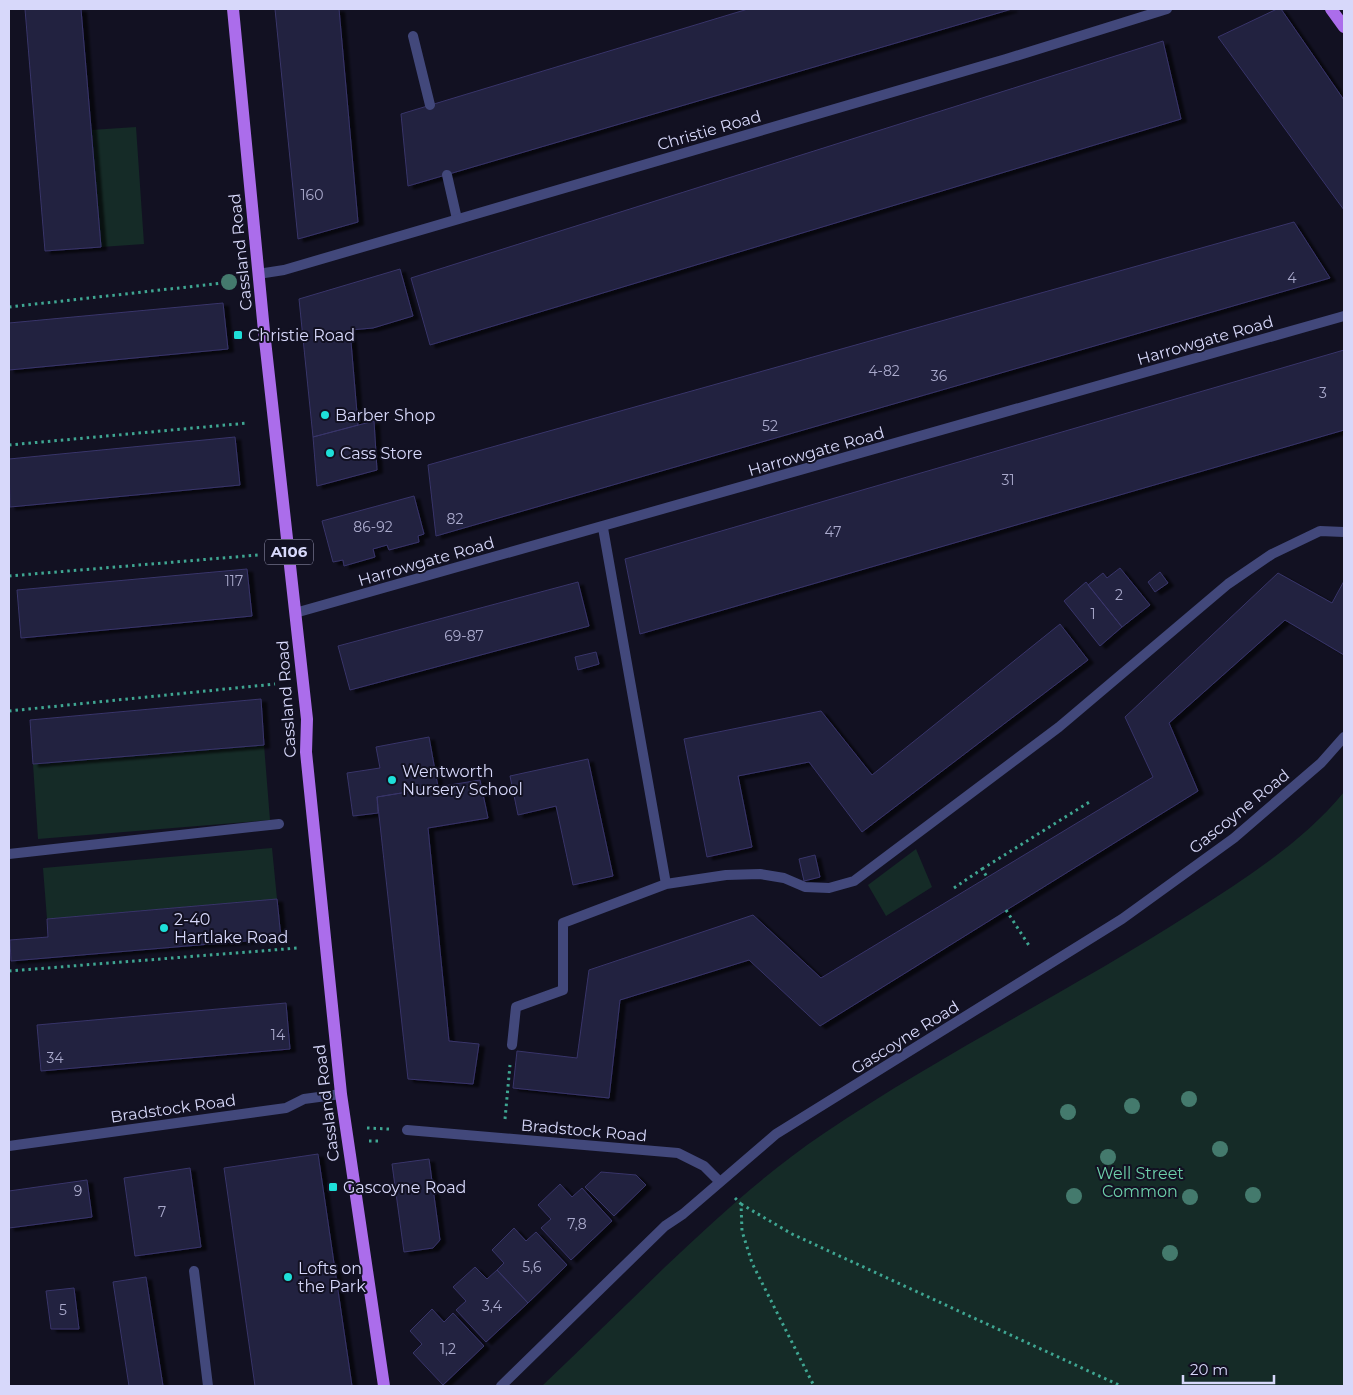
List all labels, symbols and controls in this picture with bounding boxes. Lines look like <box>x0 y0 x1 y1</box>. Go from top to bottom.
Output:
street label: Christie Road <box>655 107 763 154</box>
house number: 160 <box>301 186 323 204</box>
street label: Cassland Road <box>225 192 256 311</box>
house number: 4 <box>1287 269 1297 287</box>
street label: Harrowgate Road <box>1135 312 1275 369</box>
place label: Christie Road <box>248 326 355 345</box>
marker: Christie Road <box>232 329 244 341</box>
house number: 4-82 <box>868 362 900 380</box>
house number: 36 <box>931 367 948 385</box>
house number: 3 <box>1319 384 1327 402</box>
place label: Barber Shop <box>335 406 436 425</box>
marker: Barber Shop <box>319 409 331 421</box>
house number: 52 <box>762 417 778 435</box>
street label: Harrowgate Road <box>746 423 886 480</box>
place label: Cass Store <box>340 444 422 463</box>
marker: Cass Store <box>324 447 336 459</box>
house number: 31 <box>1002 471 1014 489</box>
house number: 82 <box>447 510 463 528</box>
house number: 86-92 <box>353 518 393 536</box>
house number: 47 <box>825 523 841 541</box>
street label: Harrowgate Road <box>356 533 496 590</box>
road number: A106 <box>265 540 313 564</box>
house number: 117 <box>225 572 243 590</box>
house number: 2 <box>1115 586 1123 604</box>
house number: 1 <box>1090 605 1096 623</box>
house number: 69-87 <box>444 627 484 645</box>
street label: Cassland Road <box>273 640 300 758</box>
place label: Wentworth Nursery School <box>402 762 523 799</box>
street label: Gascoyne Road <box>1185 765 1293 858</box>
marker: Wentworth Nursery School <box>386 774 398 786</box>
place label: 2-40 Hartlake Road <box>174 910 288 947</box>
marker: 2-40 Hartlake Road <box>158 922 170 934</box>
street label: Gascoyne Road <box>848 997 963 1078</box>
house number: 14 <box>271 1026 286 1044</box>
street label: Cassland Road <box>310 1043 343 1163</box>
house number: 34 <box>46 1049 64 1067</box>
street label: Bradstock Road <box>109 1090 237 1127</box>
street label: Bradstock Road <box>520 1116 648 1145</box>
park label: Well Street Common <box>1096 1164 1184 1201</box>
place label: Gascoyne Road <box>343 1178 466 1197</box>
marker: Gascoyne Road <box>327 1181 339 1193</box>
house number: 9 <box>74 1182 82 1200</box>
house number: 7 <box>158 1203 166 1221</box>
house number: 7,8 <box>567 1215 587 1233</box>
house number: 5,6 <box>522 1258 542 1276</box>
place label: Lofts on the Park <box>298 1259 366 1296</box>
marker: Lofts on the Park <box>282 1271 294 1283</box>
house number: 3,4 <box>482 1297 503 1315</box>
house number: 5 <box>59 1301 67 1319</box>
house number: 1,2 <box>440 1340 456 1358</box>
scale bar <box>1183 1352 1274 1384</box>
text: 20 m <box>1190 1360 1228 1379</box>

